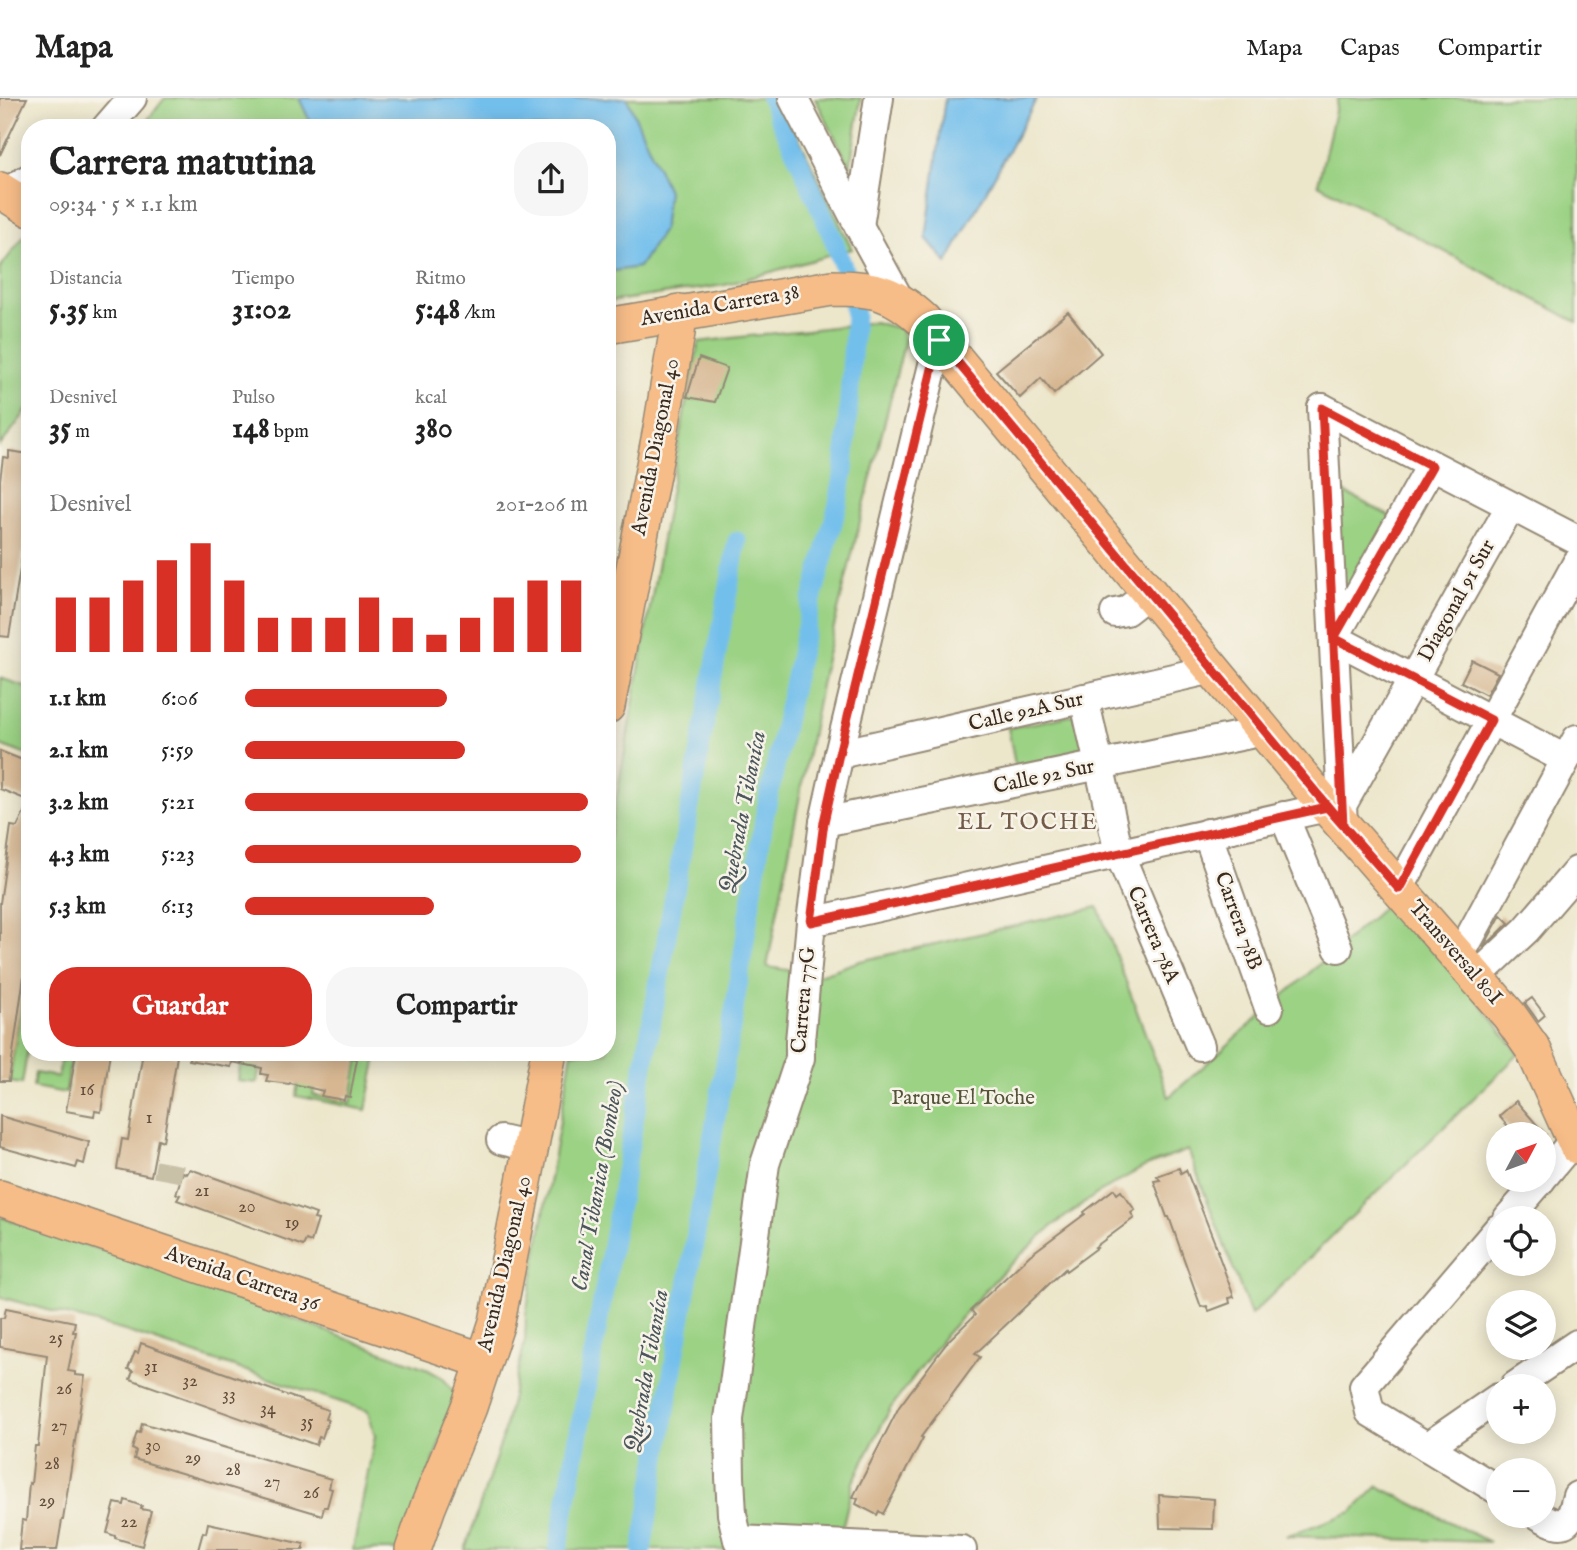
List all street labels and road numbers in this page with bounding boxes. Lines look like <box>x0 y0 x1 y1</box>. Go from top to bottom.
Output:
street label: Avenida Carrera 38 <box>638 279 802 333</box>
street label: Avenida Diagonal 40 <box>625 356 686 539</box>
street label: Diagonal 91 Sur <box>1412 535 1502 667</box>
street label: Calle 92A Sur <box>966 686 1086 738</box>
street label: Calle 92 Sur <box>991 753 1097 801</box>
street label: Carrera 78B <box>1208 868 1268 974</box>
street label: Carrera 78A <box>1120 882 1186 988</box>
street label: Transversal 80I <box>1402 895 1508 1011</box>
street label: Carrera 77G <box>786 945 822 1054</box>
street label: Avenida Diagonal 40 <box>471 1174 538 1355</box>
street label: Avenida Carrera 36 <box>160 1240 324 1318</box>

